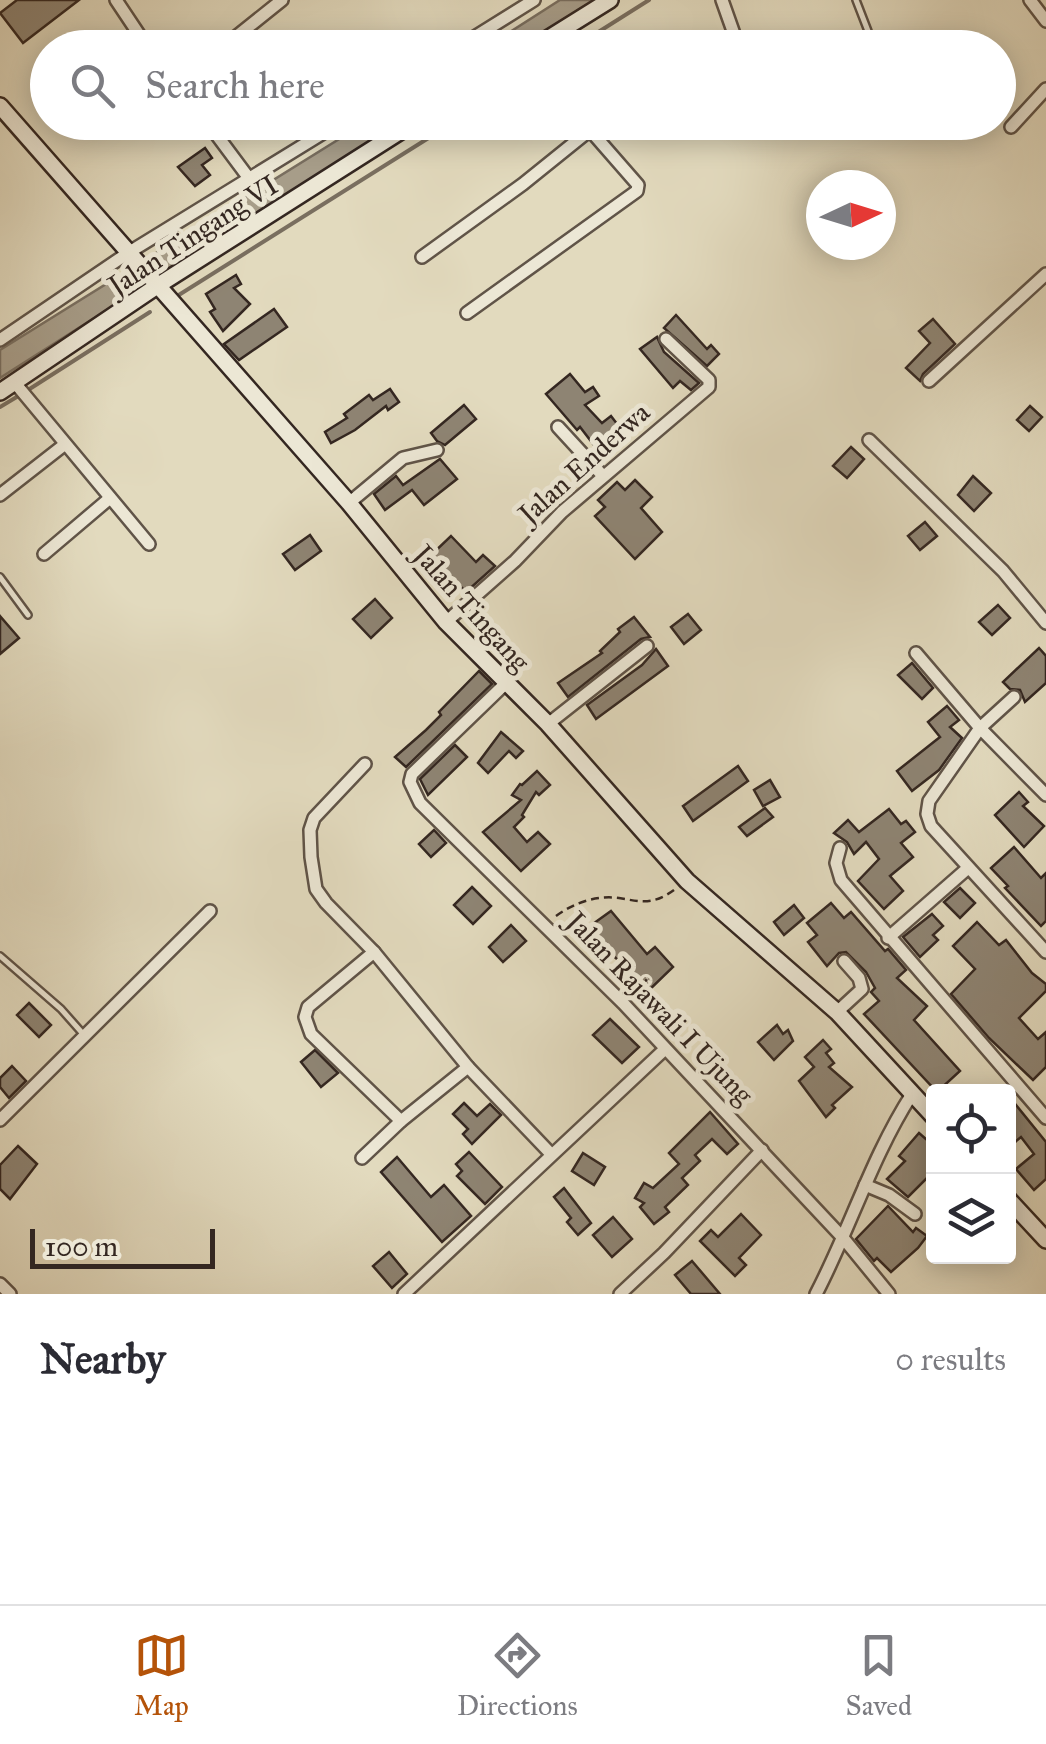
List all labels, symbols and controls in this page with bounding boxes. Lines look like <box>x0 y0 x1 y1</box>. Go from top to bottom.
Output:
search box <box>30 30 1016 140</box>
icon: search <box>65 58 120 113</box>
text: Search here <box>145 62 325 108</box>
street label: Jalan Tingang VI <box>99 167 285 305</box>
north arrow <box>806 170 896 260</box>
street label: Jalan Enderwa <box>509 395 657 533</box>
street label: Jalan Tingang <box>404 535 539 679</box>
street label: Jalan Rajawali I Ujung <box>557 902 762 1112</box>
map controls <box>926 1084 1016 1264</box>
button: locate <box>926 1084 1016 1174</box>
button: layers <box>926 1174 1016 1264</box>
scale bar <box>30 1224 215 1268</box>
text: 100 m <box>45 1229 118 1264</box>
text: Nearby <box>40 1333 165 1385</box>
text: 0 results <box>895 1340 1006 1379</box>
tab: Map <box>134 1628 189 1723</box>
tab: Directions <box>457 1628 578 1723</box>
tab: Saved <box>846 1628 912 1723</box>

